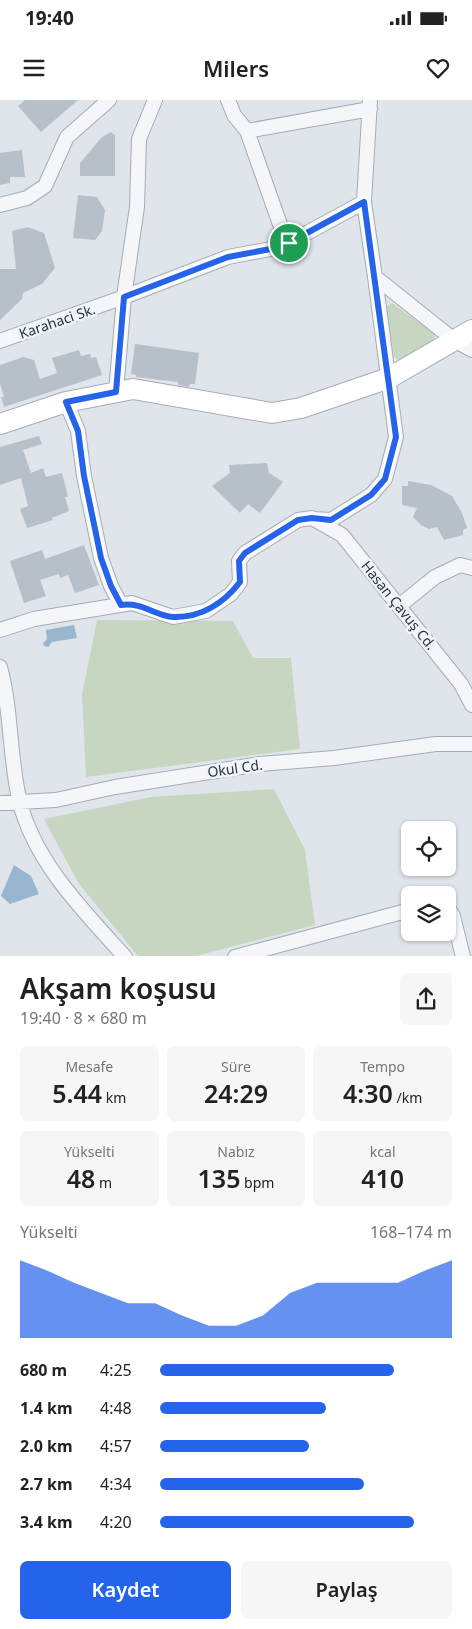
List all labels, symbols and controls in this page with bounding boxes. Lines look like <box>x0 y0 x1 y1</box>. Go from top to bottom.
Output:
text: 19:40 <box>25 5 74 31</box>
text: Milers <box>203 53 269 83</box>
icon: menu <box>20 54 48 82</box>
icon: heart <box>424 54 452 82</box>
pin <box>268 222 310 264</box>
icon: arrive <box>275 229 303 257</box>
street label: Karahaci Sk. <box>16 299 98 343</box>
street label: Hasan Çavuş Cd. <box>357 557 441 653</box>
street label: Okul Cd. <box>206 755 264 781</box>
map controls <box>401 821 456 941</box>
button: locate <box>401 821 456 876</box>
button: layers <box>401 886 456 941</box>
text: Akşam koşusu <box>20 969 217 1007</box>
button: share <box>400 973 452 1025</box>
text: 19:40 · 8 × 680 m <box>20 1007 147 1029</box>
text: Mesafe <box>65 1057 113 1076</box>
text: Süre <box>221 1057 251 1076</box>
text: Tempo <box>360 1057 405 1076</box>
text: 5.44 <box>52 1076 102 1110</box>
text: 24:29 <box>204 1076 268 1110</box>
text: 4:30 <box>343 1076 393 1110</box>
text: km <box>102 1088 126 1107</box>
text: /km <box>393 1088 422 1107</box>
text: Yükselti <box>64 1142 115 1161</box>
text: Nabız <box>217 1142 255 1161</box>
text: kcal <box>370 1142 396 1161</box>
text: 48 <box>67 1161 95 1195</box>
text: 135 <box>198 1161 240 1195</box>
text: 410 <box>361 1161 404 1195</box>
text: m <box>95 1173 112 1192</box>
text: bpm <box>240 1173 274 1192</box>
text: Yükselti <box>20 1221 78 1243</box>
text: 168–174 m <box>370 1221 452 1243</box>
text: 680 m <box>20 1359 67 1381</box>
text: 4:25 <box>100 1359 132 1381</box>
text: 1.4 km <box>20 1397 72 1419</box>
text: 4:48 <box>100 1397 132 1419</box>
text: 2.0 km <box>20 1435 72 1457</box>
text: 4:57 <box>100 1435 132 1457</box>
text: 2.7 km <box>20 1473 72 1495</box>
text: 4:34 <box>100 1473 132 1495</box>
text: 3.4 km <box>20 1511 72 1533</box>
text: 4:20 <box>100 1511 132 1533</box>
button: Kaydet <box>20 1561 231 1619</box>
button: Paylaş <box>241 1561 452 1619</box>

